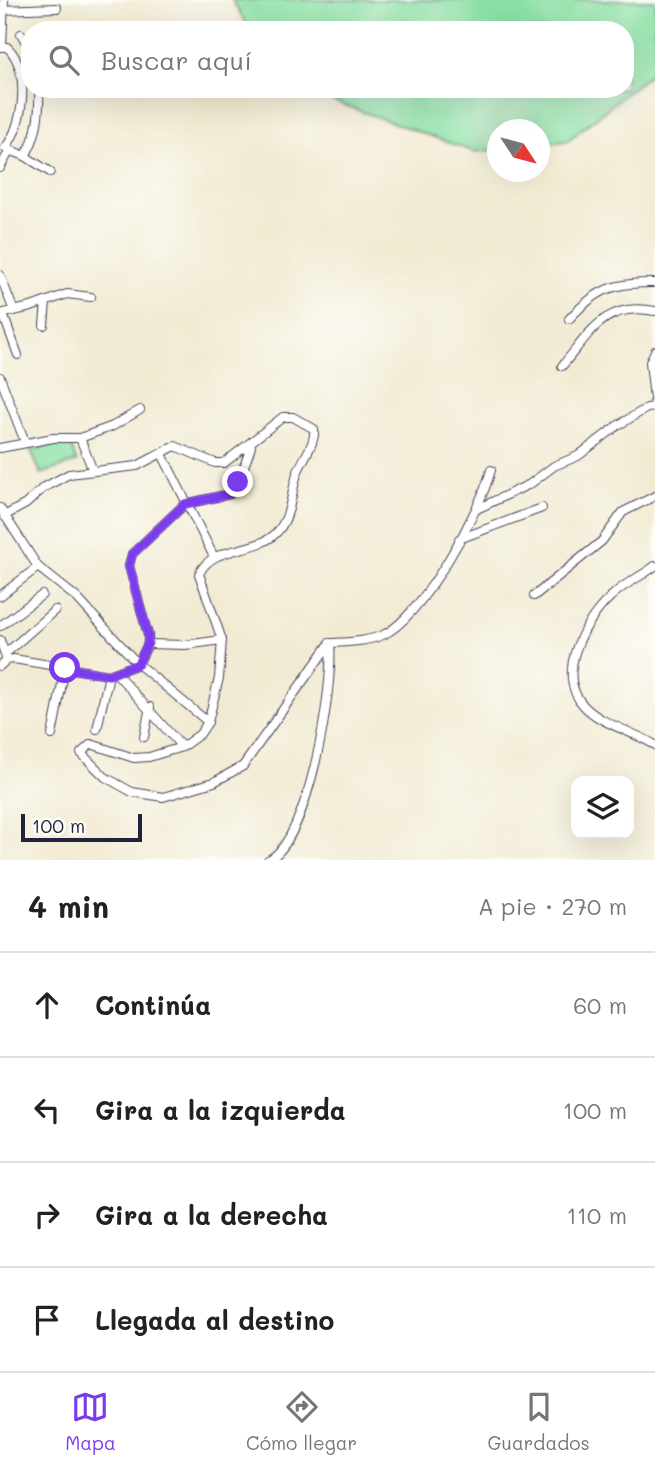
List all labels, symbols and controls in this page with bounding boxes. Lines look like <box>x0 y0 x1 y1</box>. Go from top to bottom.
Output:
search box <box>21 21 634 98</box>
icon: search <box>45 41 83 79</box>
text: Buscar aquí <box>101 43 252 77</box>
north arrow <box>487 119 550 182</box>
route end <box>222 466 253 497</box>
route start <box>49 652 80 683</box>
map controls <box>571 776 634 839</box>
button: layers <box>571 776 634 839</box>
scale bar <box>21 811 142 843</box>
text: 100 m <box>32 813 85 838</box>
text: 4 min <box>28 886 109 926</box>
text: A pie · 270 m <box>478 891 627 921</box>
icon: ahead <box>28 986 66 1024</box>
text: Continúa <box>95 988 211 1022</box>
text: 60 m <box>573 990 627 1020</box>
icon: left <box>28 1091 66 1129</box>
text: Gira a la izquierda <box>95 1093 346 1127</box>
text: 100 m <box>563 1095 627 1125</box>
icon: right <box>28 1196 66 1234</box>
text: Gira a la derecha <box>95 1198 328 1232</box>
text: 110 m <box>567 1200 627 1230</box>
icon: arrive <box>28 1301 66 1339</box>
text: Llegada al destino <box>95 1303 334 1337</box>
tab: Mapa <box>65 1388 116 1455</box>
tab: Cómo llegar <box>246 1388 357 1455</box>
tab: Guardados <box>488 1388 590 1455</box>

